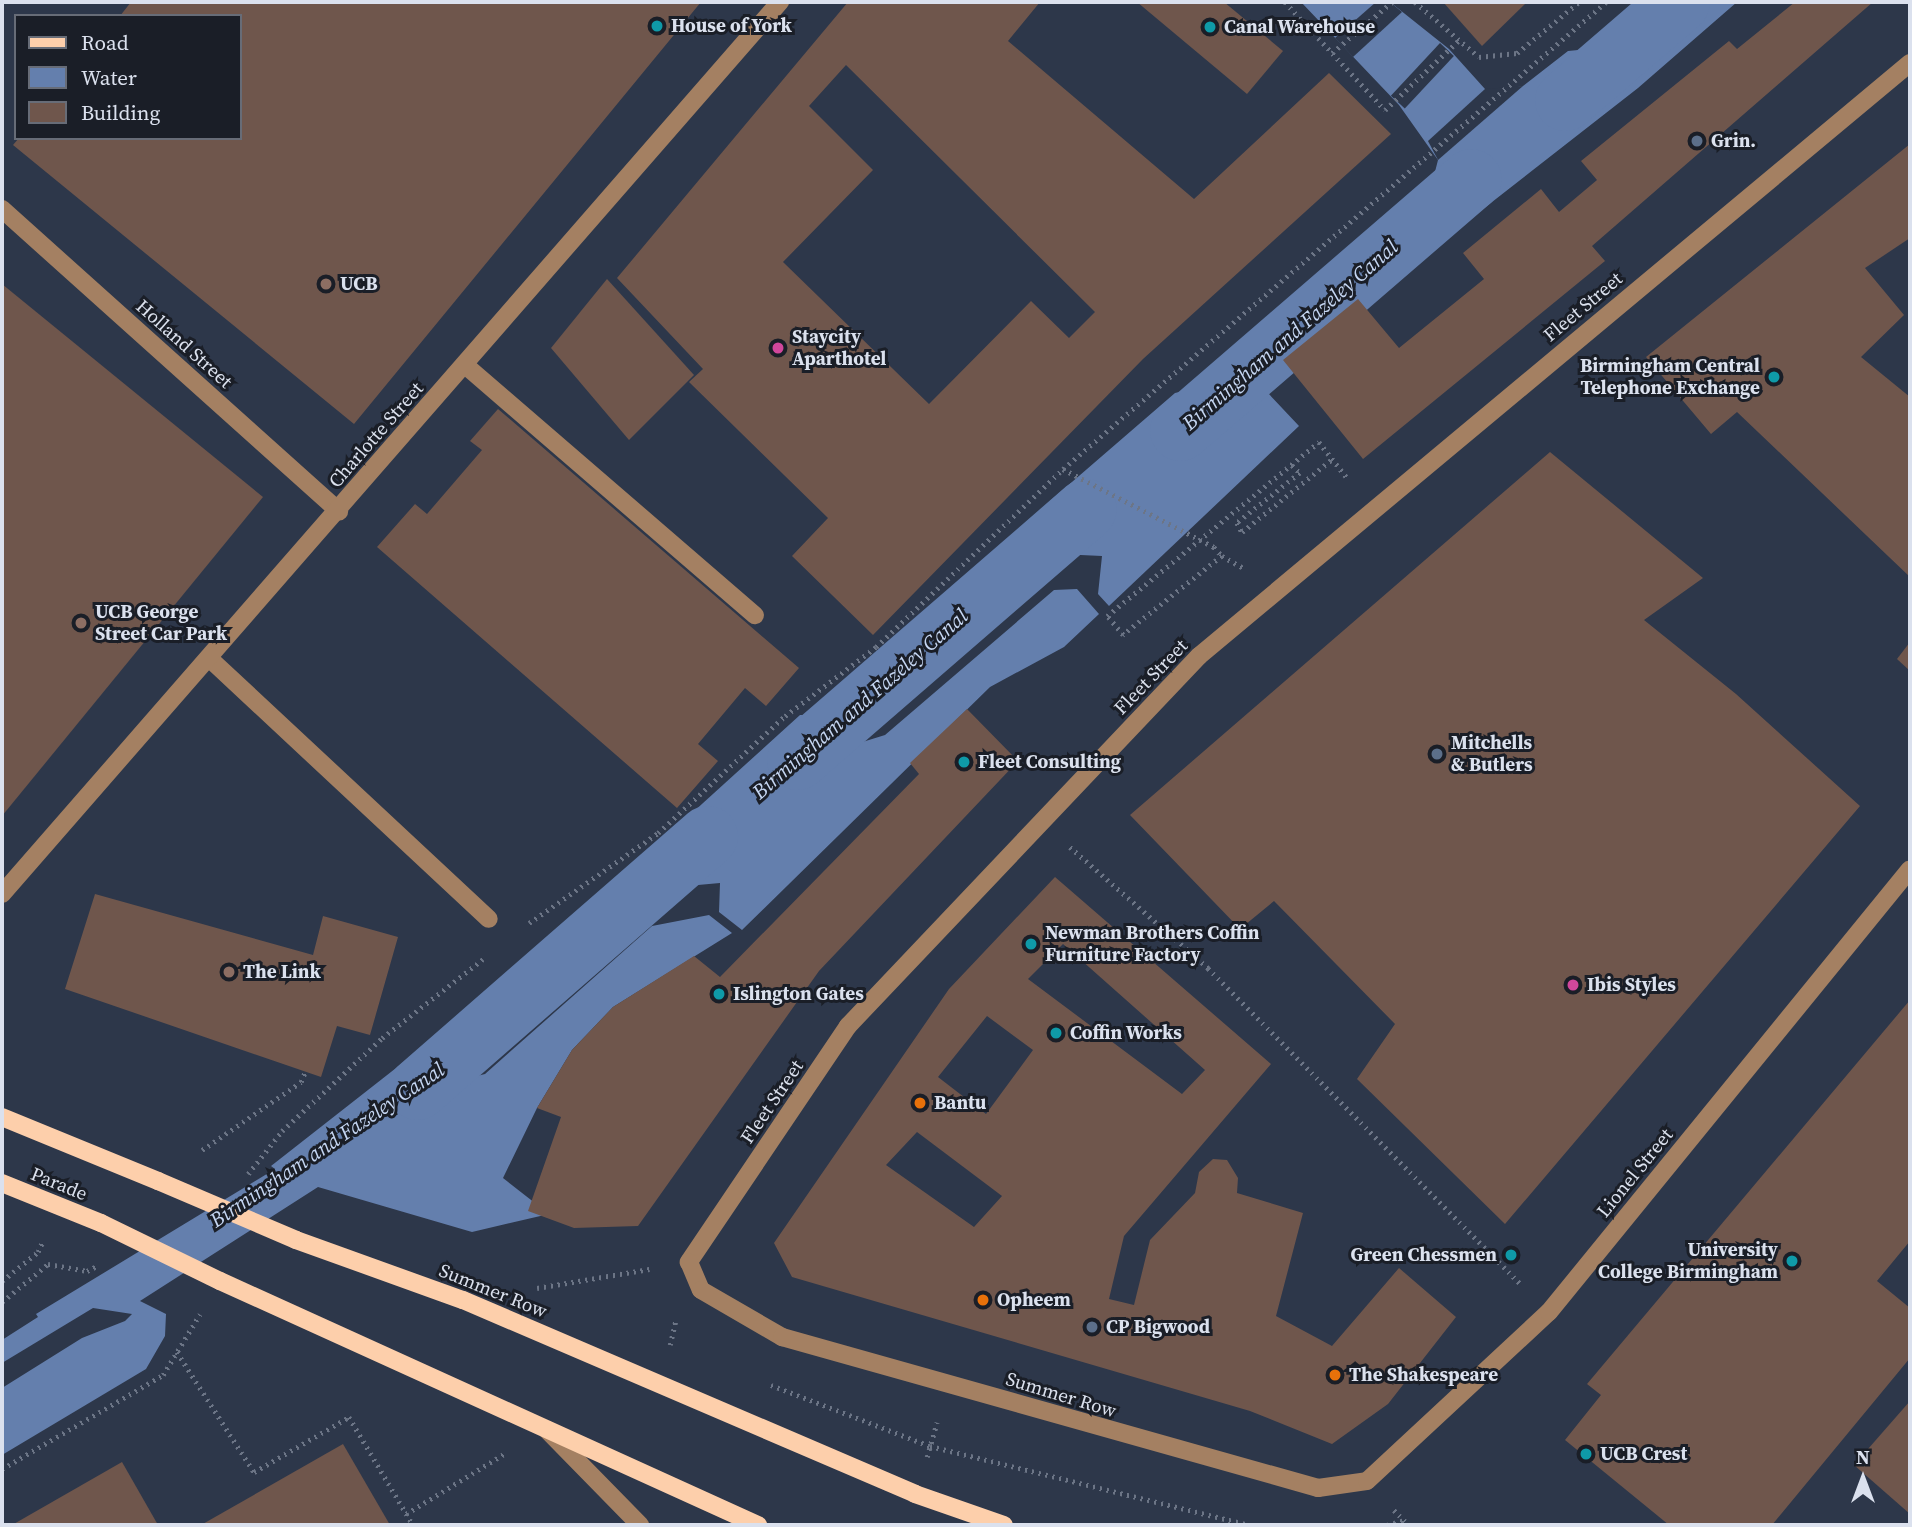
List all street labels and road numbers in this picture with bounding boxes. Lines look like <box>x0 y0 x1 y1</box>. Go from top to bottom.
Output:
street label: Fleet Street <box>1539 267 1627 347</box>
street label: Holland Street <box>131 295 237 393</box>
street label: Charlotte Street <box>324 378 428 492</box>
street label: Fleet Street <box>1110 635 1192 719</box>
street label: Fleet Street <box>736 1056 808 1148</box>
street label: Lionel Street <box>1592 1124 1678 1222</box>
street label: Parade <box>28 1162 90 1206</box>
street label: Summer Row <box>436 1259 550 1323</box>
street label: Summer Row <box>1003 1367 1119 1423</box>

